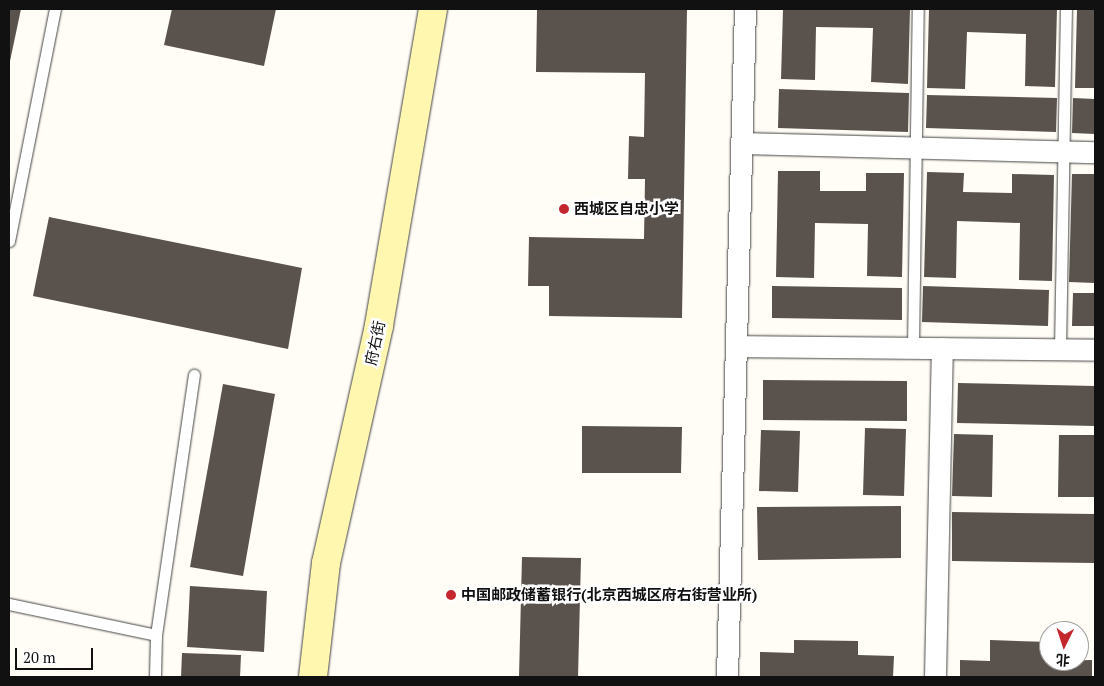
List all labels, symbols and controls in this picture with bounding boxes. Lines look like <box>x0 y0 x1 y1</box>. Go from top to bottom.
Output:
place label: 西城区自忠小学 <box>574 200 679 218</box>
marker: 西城区自忠小学 <box>558 203 570 215</box>
street label: 府右街 <box>362 319 388 367</box>
place label: 中国邮政储蓄银行(北京西城区府右街营业所) <box>461 586 757 604</box>
marker: 中国邮政储蓄银行(北京西城区府右街营业所) <box>445 589 457 601</box>
north arrow <box>1039 621 1089 671</box>
scale bar <box>18 638 95 670</box>
text: 20 m <box>23 647 56 667</box>
text: 北 <box>1055 650 1071 670</box>

